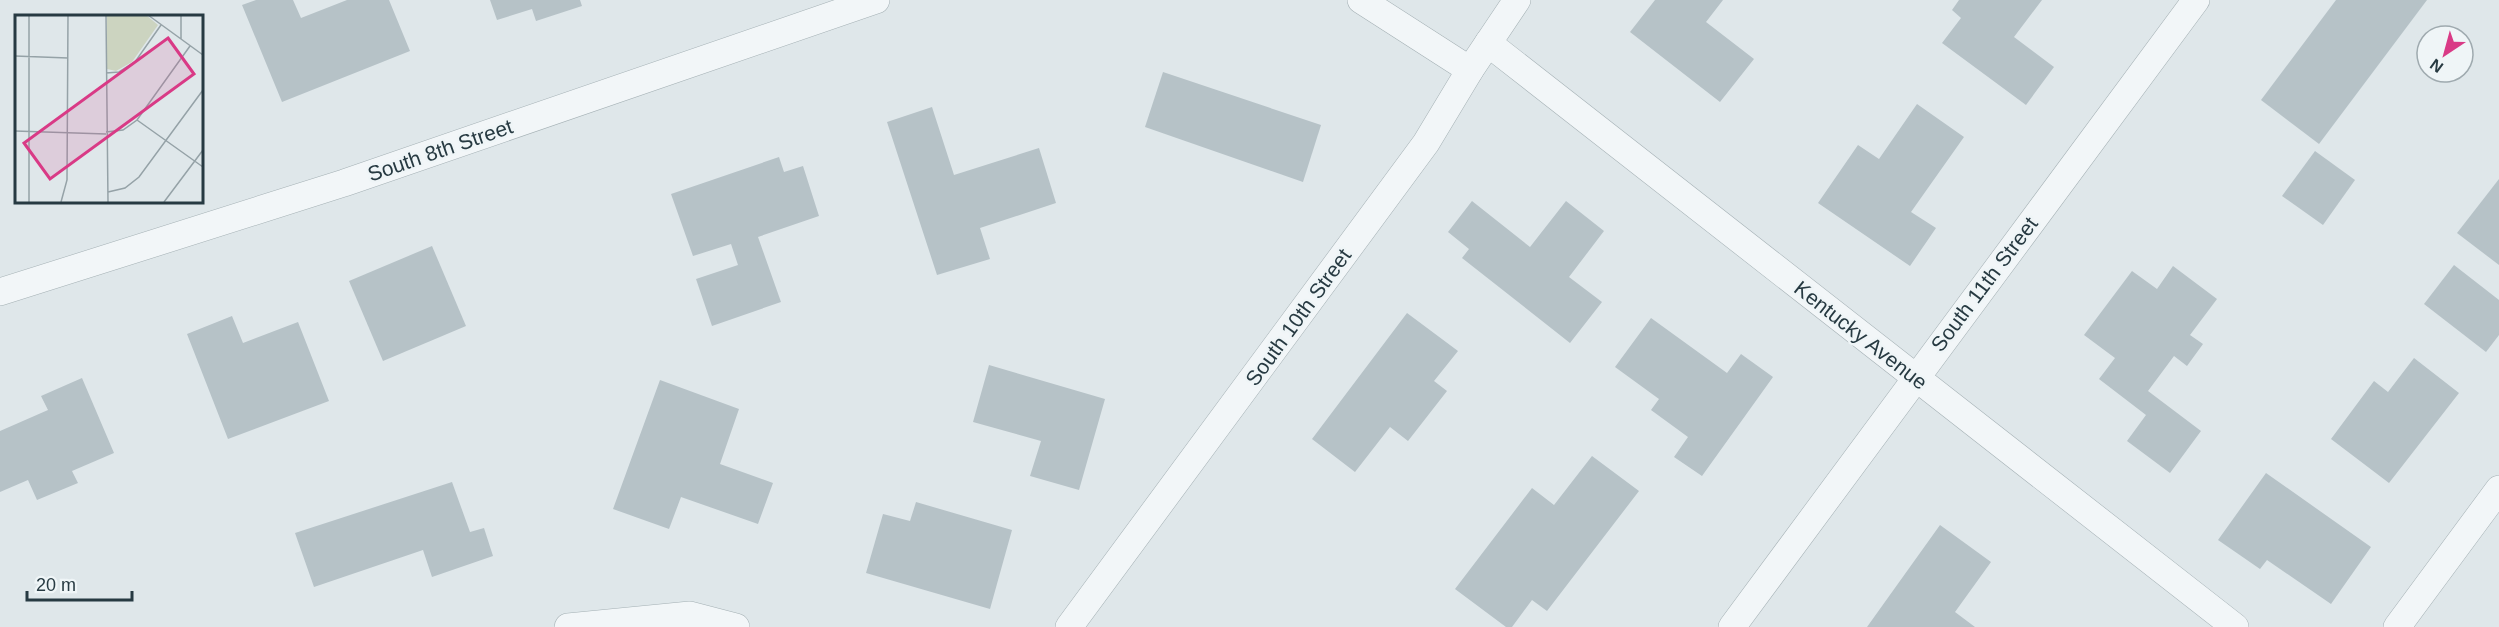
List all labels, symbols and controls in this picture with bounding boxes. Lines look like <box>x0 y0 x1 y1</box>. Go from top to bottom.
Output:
inset map <box>15 15 202 202</box>
north arrow <box>2415 24 2475 84</box>
text: N <box>2427 55 2446 76</box>
street label: South 8th Street <box>364 114 516 186</box>
street label: South 11th Street <box>1926 212 2042 356</box>
street label: South 10th Street <box>1241 244 1355 390</box>
street label: Kentucky Avenue <box>1790 276 1932 394</box>
scale bar <box>27 564 132 602</box>
text: 20 m <box>36 575 76 595</box>

